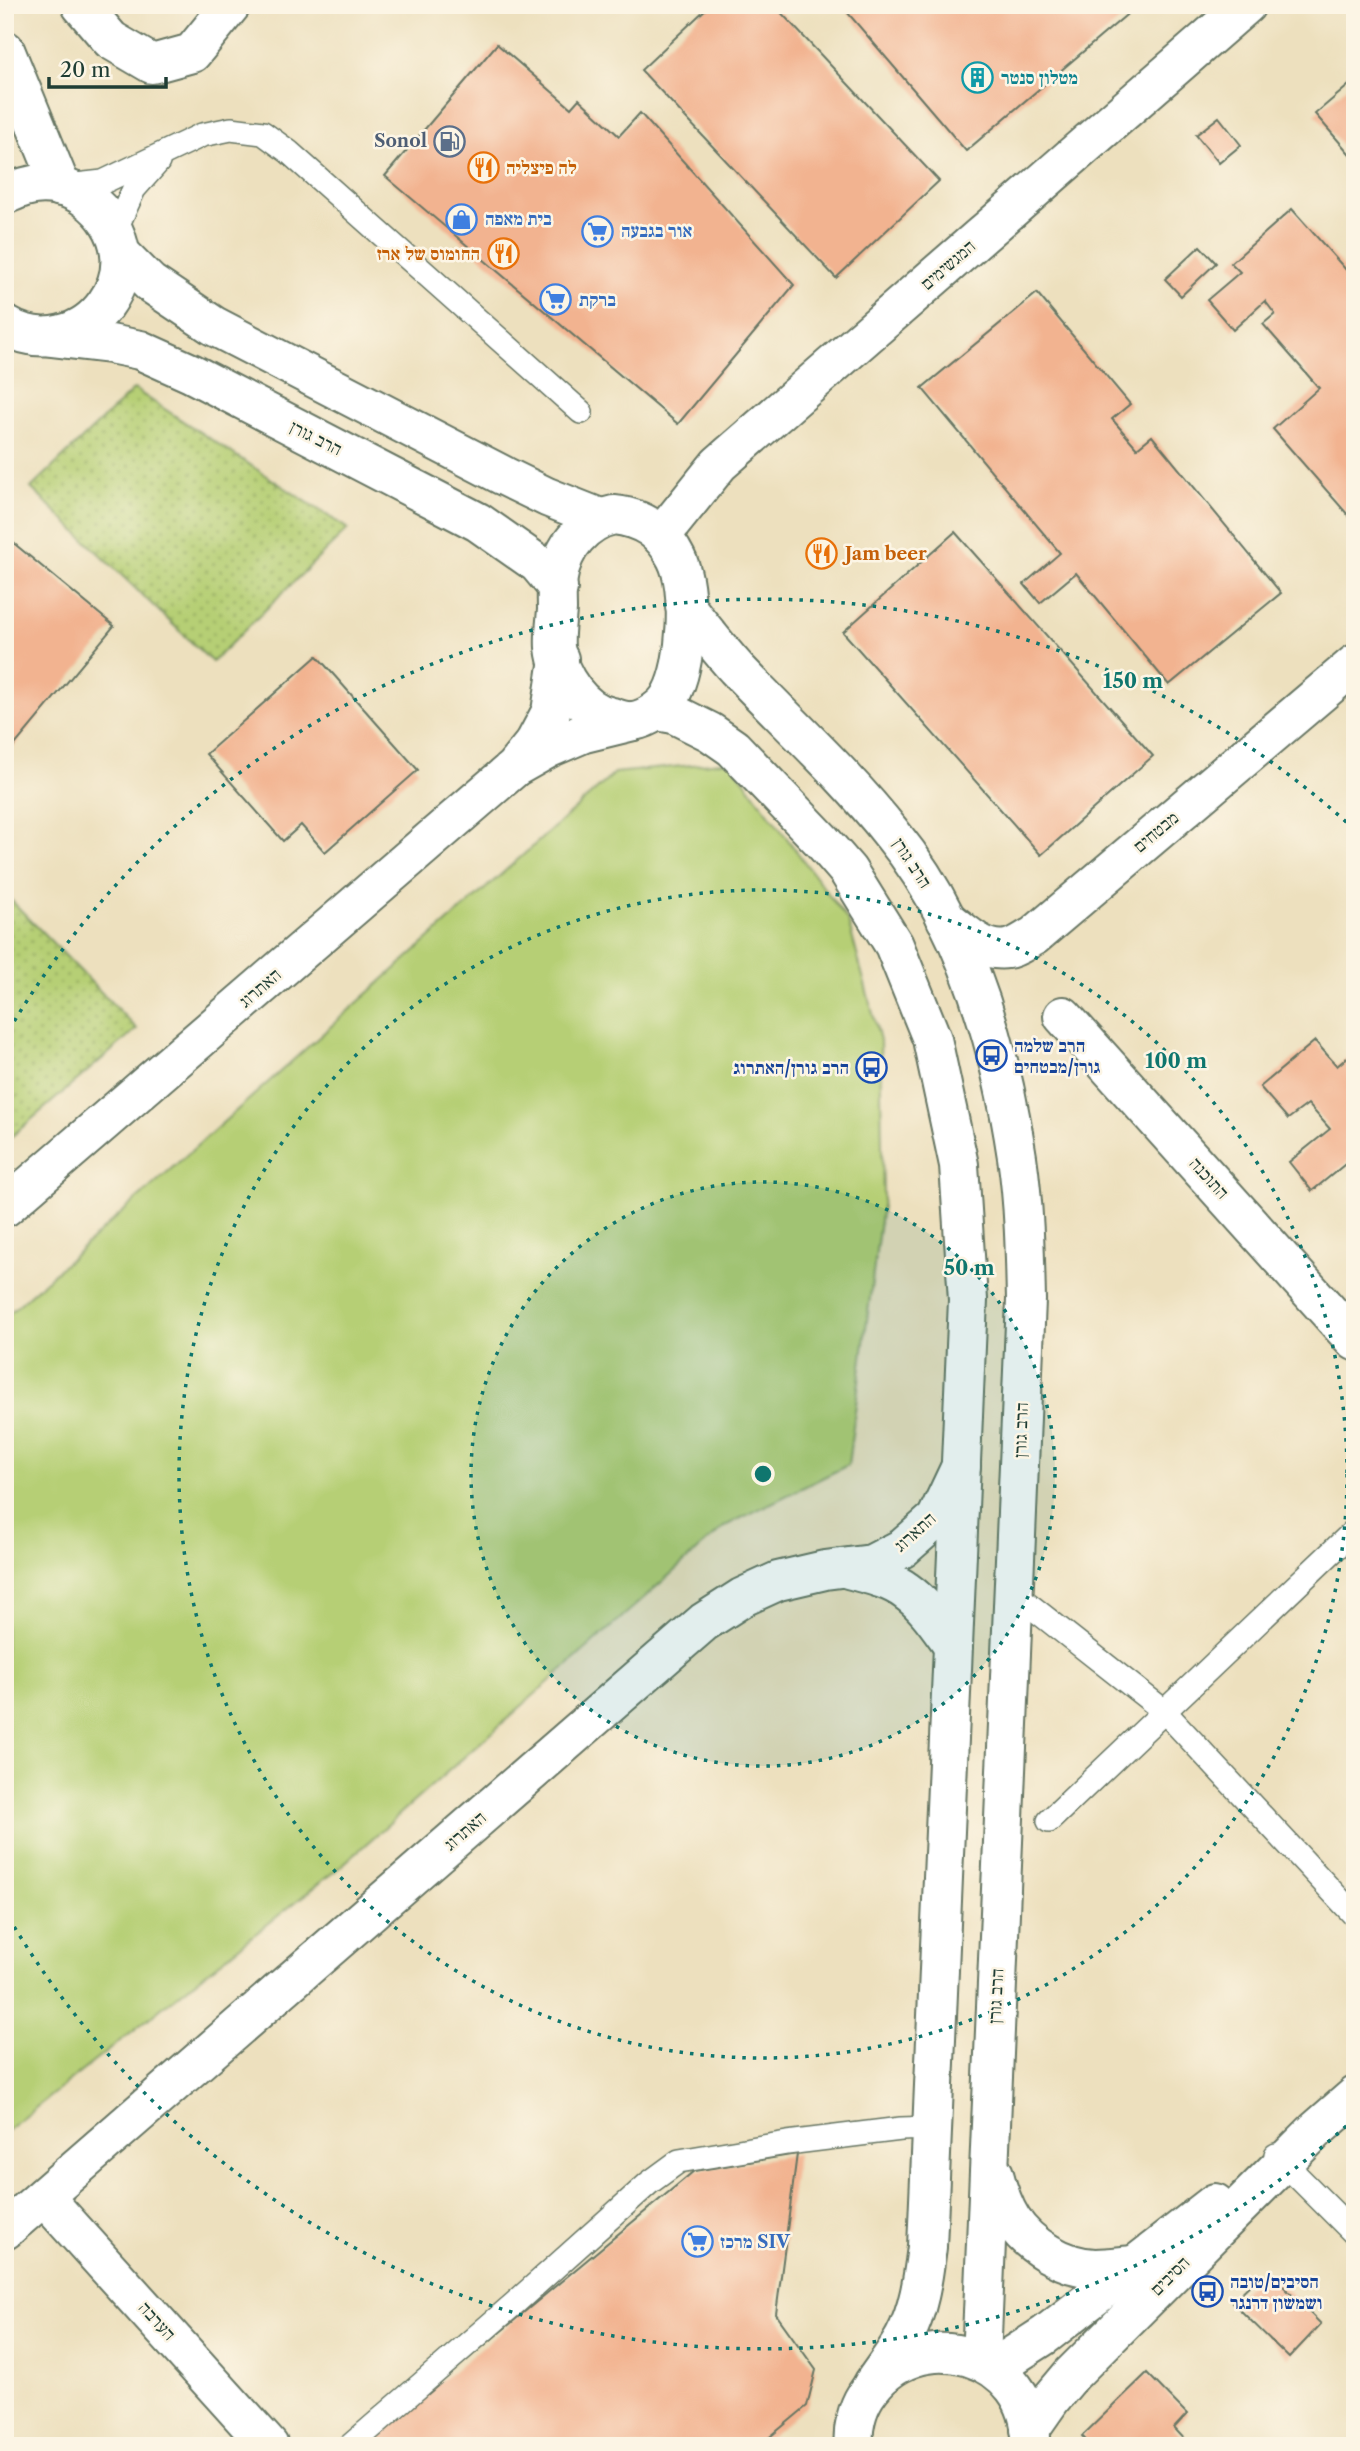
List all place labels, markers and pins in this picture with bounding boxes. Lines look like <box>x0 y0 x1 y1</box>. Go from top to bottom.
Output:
building icon: מטלון סנטר <box>961 61 995 95</box>
place label: מטלון סנטר <box>1001 67 1078 89</box>
fuel station icon: Sonol <box>433 124 467 158</box>
place label: Sonol <box>374 130 427 152</box>
restaurant icon: לה פיצליה <box>466 151 500 185</box>
place label: לה פיצליה <box>506 157 577 179</box>
shop icon: בית מאפה <box>445 202 479 236</box>
place label: בית מאפה <box>485 208 552 230</box>
supermarket icon: אור בגבעה <box>581 214 615 248</box>
place label: אור בגבעה <box>621 220 693 242</box>
restaurant icon: החומוס של ארז <box>486 237 520 271</box>
place label: החומוס של ארז <box>377 243 480 265</box>
supermarket icon: ברקת <box>539 283 573 317</box>
place label: ברקת <box>579 289 616 311</box>
restaurant icon: Jam beer <box>805 537 839 571</box>
place label: Jam beer <box>842 543 927 565</box>
place label: הרב שלמה גורן/מבטחים <box>1014 1035 1101 1078</box>
bus stop icon: הרב שלמה גורן/מבטחים <box>974 1039 1008 1073</box>
bus stop icon: הרב גורן/האתרוג <box>855 1051 889 1085</box>
place label: הרב גורן/האתרוג <box>733 1057 849 1079</box>
centre of rings <box>751 1462 775 1486</box>
supermarket icon: מרכז SIV <box>680 2225 714 2259</box>
place label: מרכז SIV <box>720 2231 791 2253</box>
place label: הסיבים/טובה ושמשון דרנגר <box>1230 2271 1323 2314</box>
bus stop icon: הסיבים/טובה ושמשון דרנגר <box>1190 2275 1224 2309</box>

